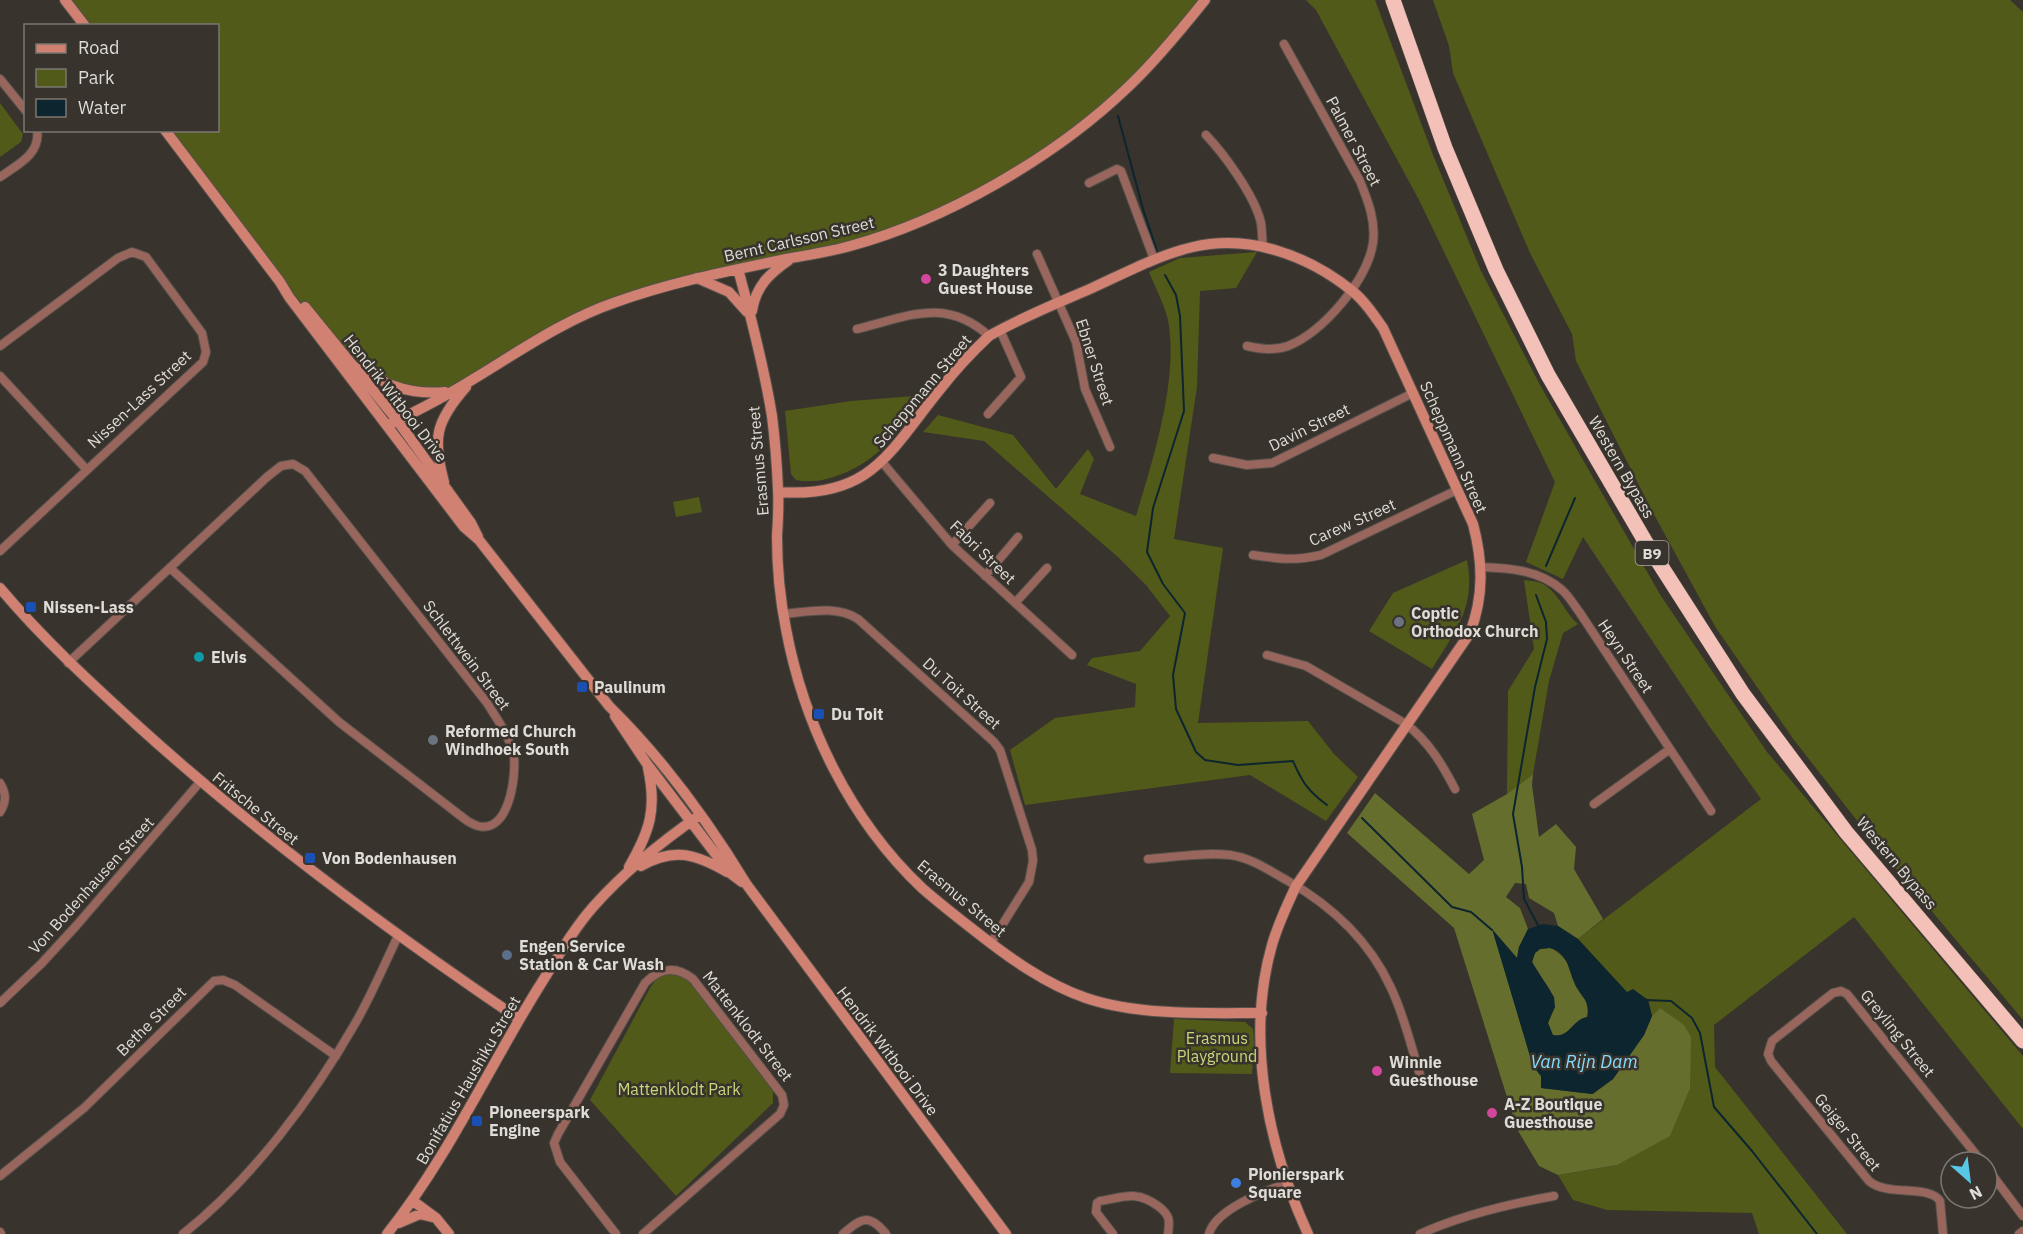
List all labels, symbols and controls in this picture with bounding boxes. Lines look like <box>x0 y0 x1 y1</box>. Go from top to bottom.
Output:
legend <box>24 24 219 132</box>
text: Road <box>78 36 119 59</box>
text: Park <box>78 66 115 89</box>
street label: Palmer Street <box>1322 93 1386 189</box>
text: Water <box>78 96 127 119</box>
street label: Bernt Carlsson Street <box>722 212 876 266</box>
place label: 3 Daughters Guest House <box>938 260 1033 298</box>
marker: 3 Daughters Guest House <box>919 272 933 286</box>
street label: Ebner Street <box>1072 316 1118 408</box>
street label: Hendrik Witbooi Drive <box>340 330 452 466</box>
street label: Scheppmann Street <box>869 330 975 452</box>
street label: Nissen-Lass Street <box>83 346 195 452</box>
street label: Scheppmann Street <box>1416 378 1492 516</box>
street label: Davin Street <box>1265 399 1353 455</box>
street label: Erasmus Street <box>743 405 773 517</box>
street label: Western Bypass <box>1585 412 1659 522</box>
street label: Carew Street <box>1305 494 1399 550</box>
street label: Fabri Street <box>946 516 1020 588</box>
road number: B9 <box>1636 541 1668 565</box>
street label: Schlettwein Street <box>419 596 515 714</box>
place label: Nissen-Lass <box>43 597 134 617</box>
marker: Nissen-Lass <box>24 600 38 614</box>
place label: Coptic Orthodox Church <box>1411 603 1539 641</box>
marker: Coptic Orthodox Church <box>1392 615 1406 629</box>
street label: Heyn Street <box>1594 615 1658 697</box>
place label: Elvis <box>211 647 247 667</box>
marker: Elvis <box>192 650 206 664</box>
street label: Du Toit Street <box>919 653 1005 733</box>
place label: Paulinum <box>594 677 666 697</box>
marker: Paulinum <box>575 680 589 694</box>
place label: Du Toit <box>831 704 884 724</box>
marker: Du Toit <box>812 707 826 721</box>
place label: Reformed Church Windhoek South <box>445 721 576 759</box>
marker: Reformed Church Windhoek South <box>426 733 440 747</box>
street label: Fritsche Street <box>209 767 303 849</box>
street label: Von Bodenhausen Street <box>24 812 158 958</box>
street label: Western Bypass <box>1852 812 1942 914</box>
place label: Von Bodenhausen <box>322 848 457 868</box>
marker: Von Bodenhausen <box>303 851 317 865</box>
street label: Erasmus Street <box>913 855 1011 941</box>
place label: Engen Service Station & Car Wash <box>519 936 664 974</box>
marker: Engen Service Station & Car Wash <box>500 948 514 962</box>
street label: Mattenklodt Street <box>699 967 797 1085</box>
street label: Bethe Street <box>112 982 190 1060</box>
street label: Hendrik Witbooi Drive <box>833 982 943 1120</box>
street label: Greyling Street <box>1857 985 1939 1081</box>
street label: Bonifatius Haushiku Street <box>411 992 525 1168</box>
park label: Erasmus Playground <box>1177 1028 1257 1066</box>
water label: Van Rijn Dam <box>1530 1050 1638 1073</box>
place label: Winnie Guesthouse <box>1389 1052 1478 1090</box>
marker: Winnie Guesthouse <box>1370 1064 1384 1078</box>
park label: Mattenklodt Park <box>617 1079 741 1099</box>
street label: Geiger Street <box>1810 1089 1886 1175</box>
place label: A-Z Boutique Guesthouse <box>1504 1094 1602 1132</box>
place label: Pioneerspark Engine <box>489 1102 590 1140</box>
marker: A-Z Boutique Guesthouse <box>1485 1106 1499 1120</box>
marker: Pioneerspark Engine <box>470 1114 484 1128</box>
north arrow <box>1939 1150 1999 1210</box>
place label: Pionierspark Square <box>1248 1164 1345 1202</box>
marker: Pionierspark Square <box>1229 1176 1243 1190</box>
text: N <box>1966 1182 1986 1205</box>

